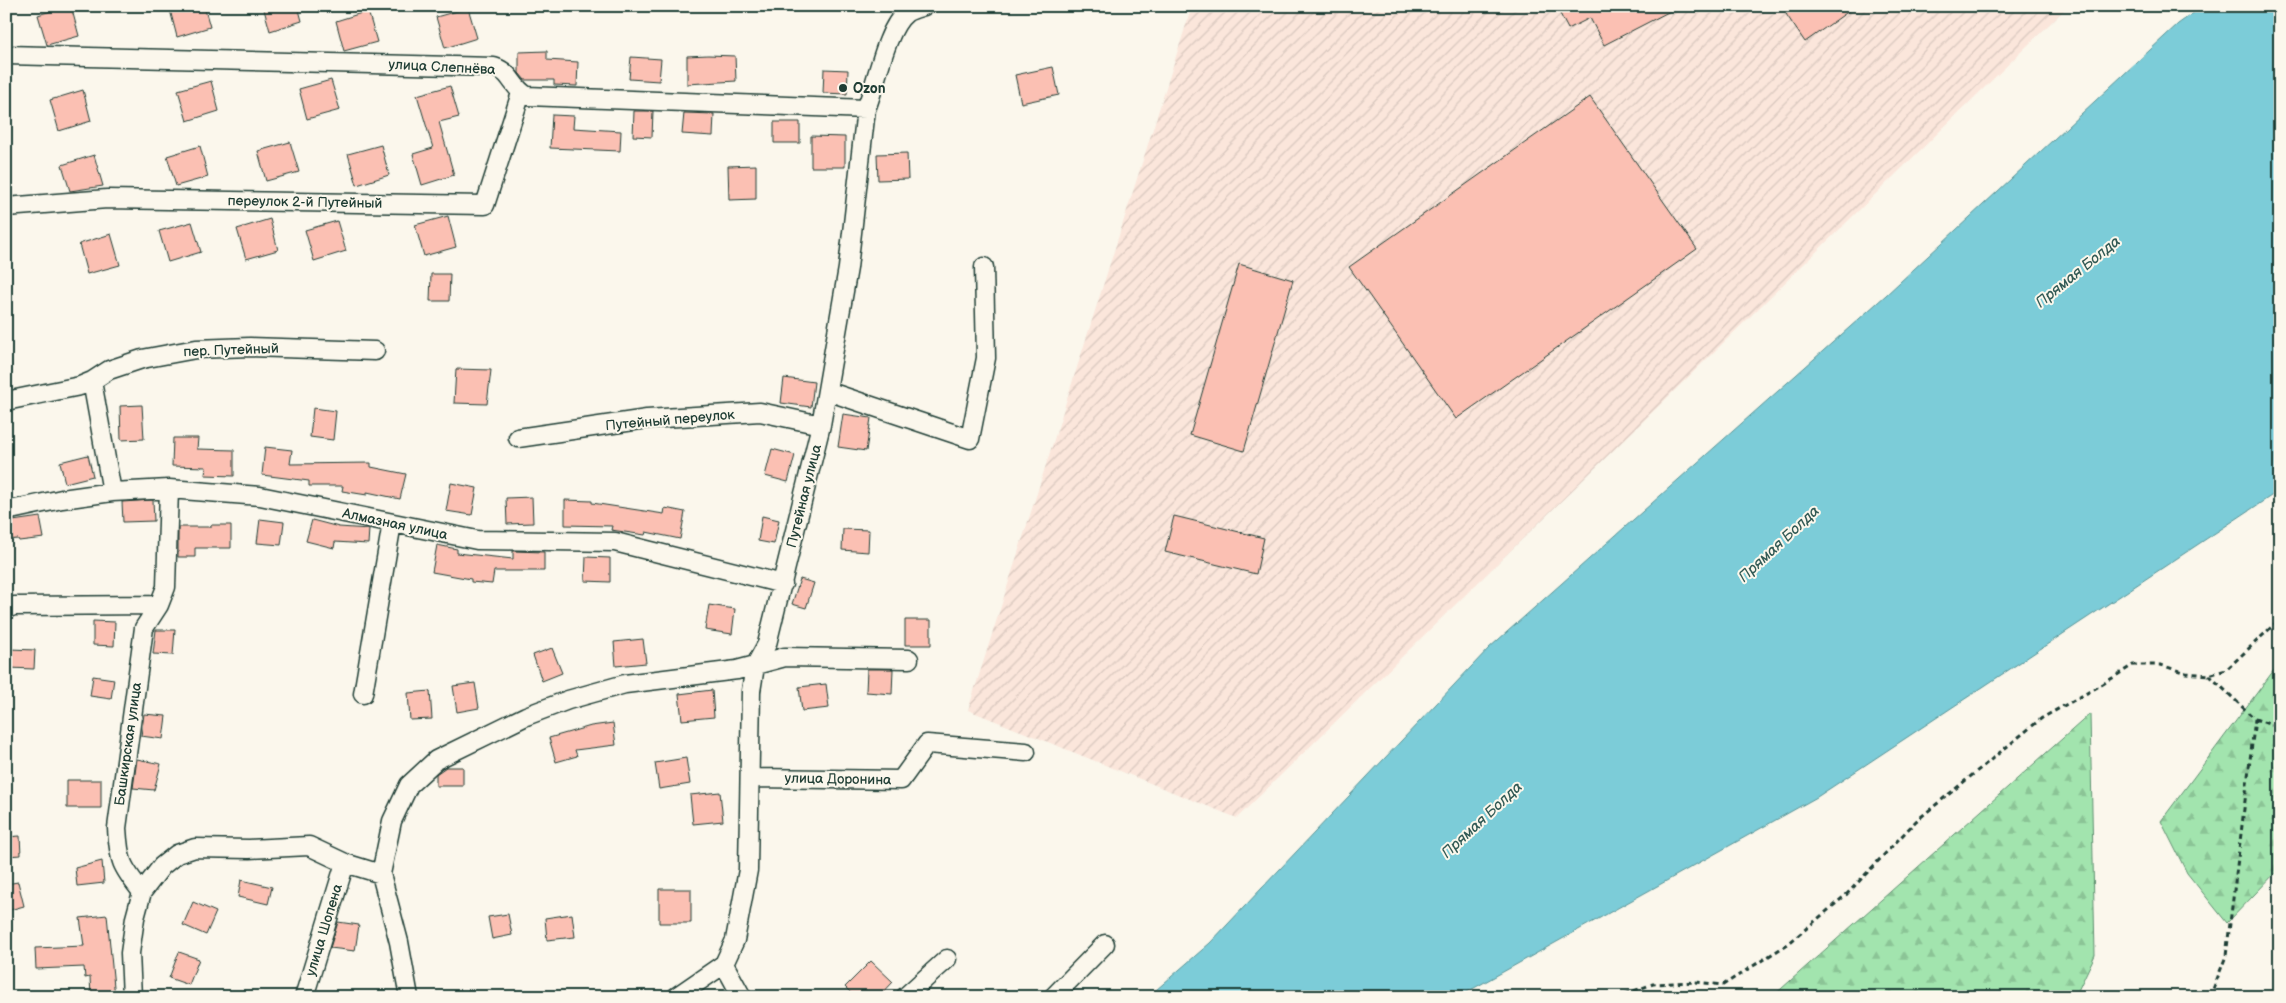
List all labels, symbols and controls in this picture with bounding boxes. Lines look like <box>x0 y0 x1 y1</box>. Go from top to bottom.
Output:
street label: улица Слепнёва <box>388 56 497 78</box>
place label: Ozon <box>853 80 886 97</box>
marker: Ozon <box>837 82 849 94</box>
street label: переулок 2-й Путейный <box>227 192 383 212</box>
water label: Прямая Болда <box>2032 232 2124 312</box>
street label: пер. Путейный <box>183 340 279 360</box>
street label: Путейный переулок <box>605 406 736 434</box>
street label: Путейная улица <box>783 442 825 549</box>
water label: Прямая Болда <box>1735 502 1824 586</box>
street label: Алмазная улица <box>340 504 450 544</box>
street label: Башкирская улица <box>111 680 145 807</box>
street label: улица Доронина <box>784 770 892 788</box>
water label: Прямая Болда <box>1438 778 1527 862</box>
street label: улица Шопена <box>302 881 346 978</box>

